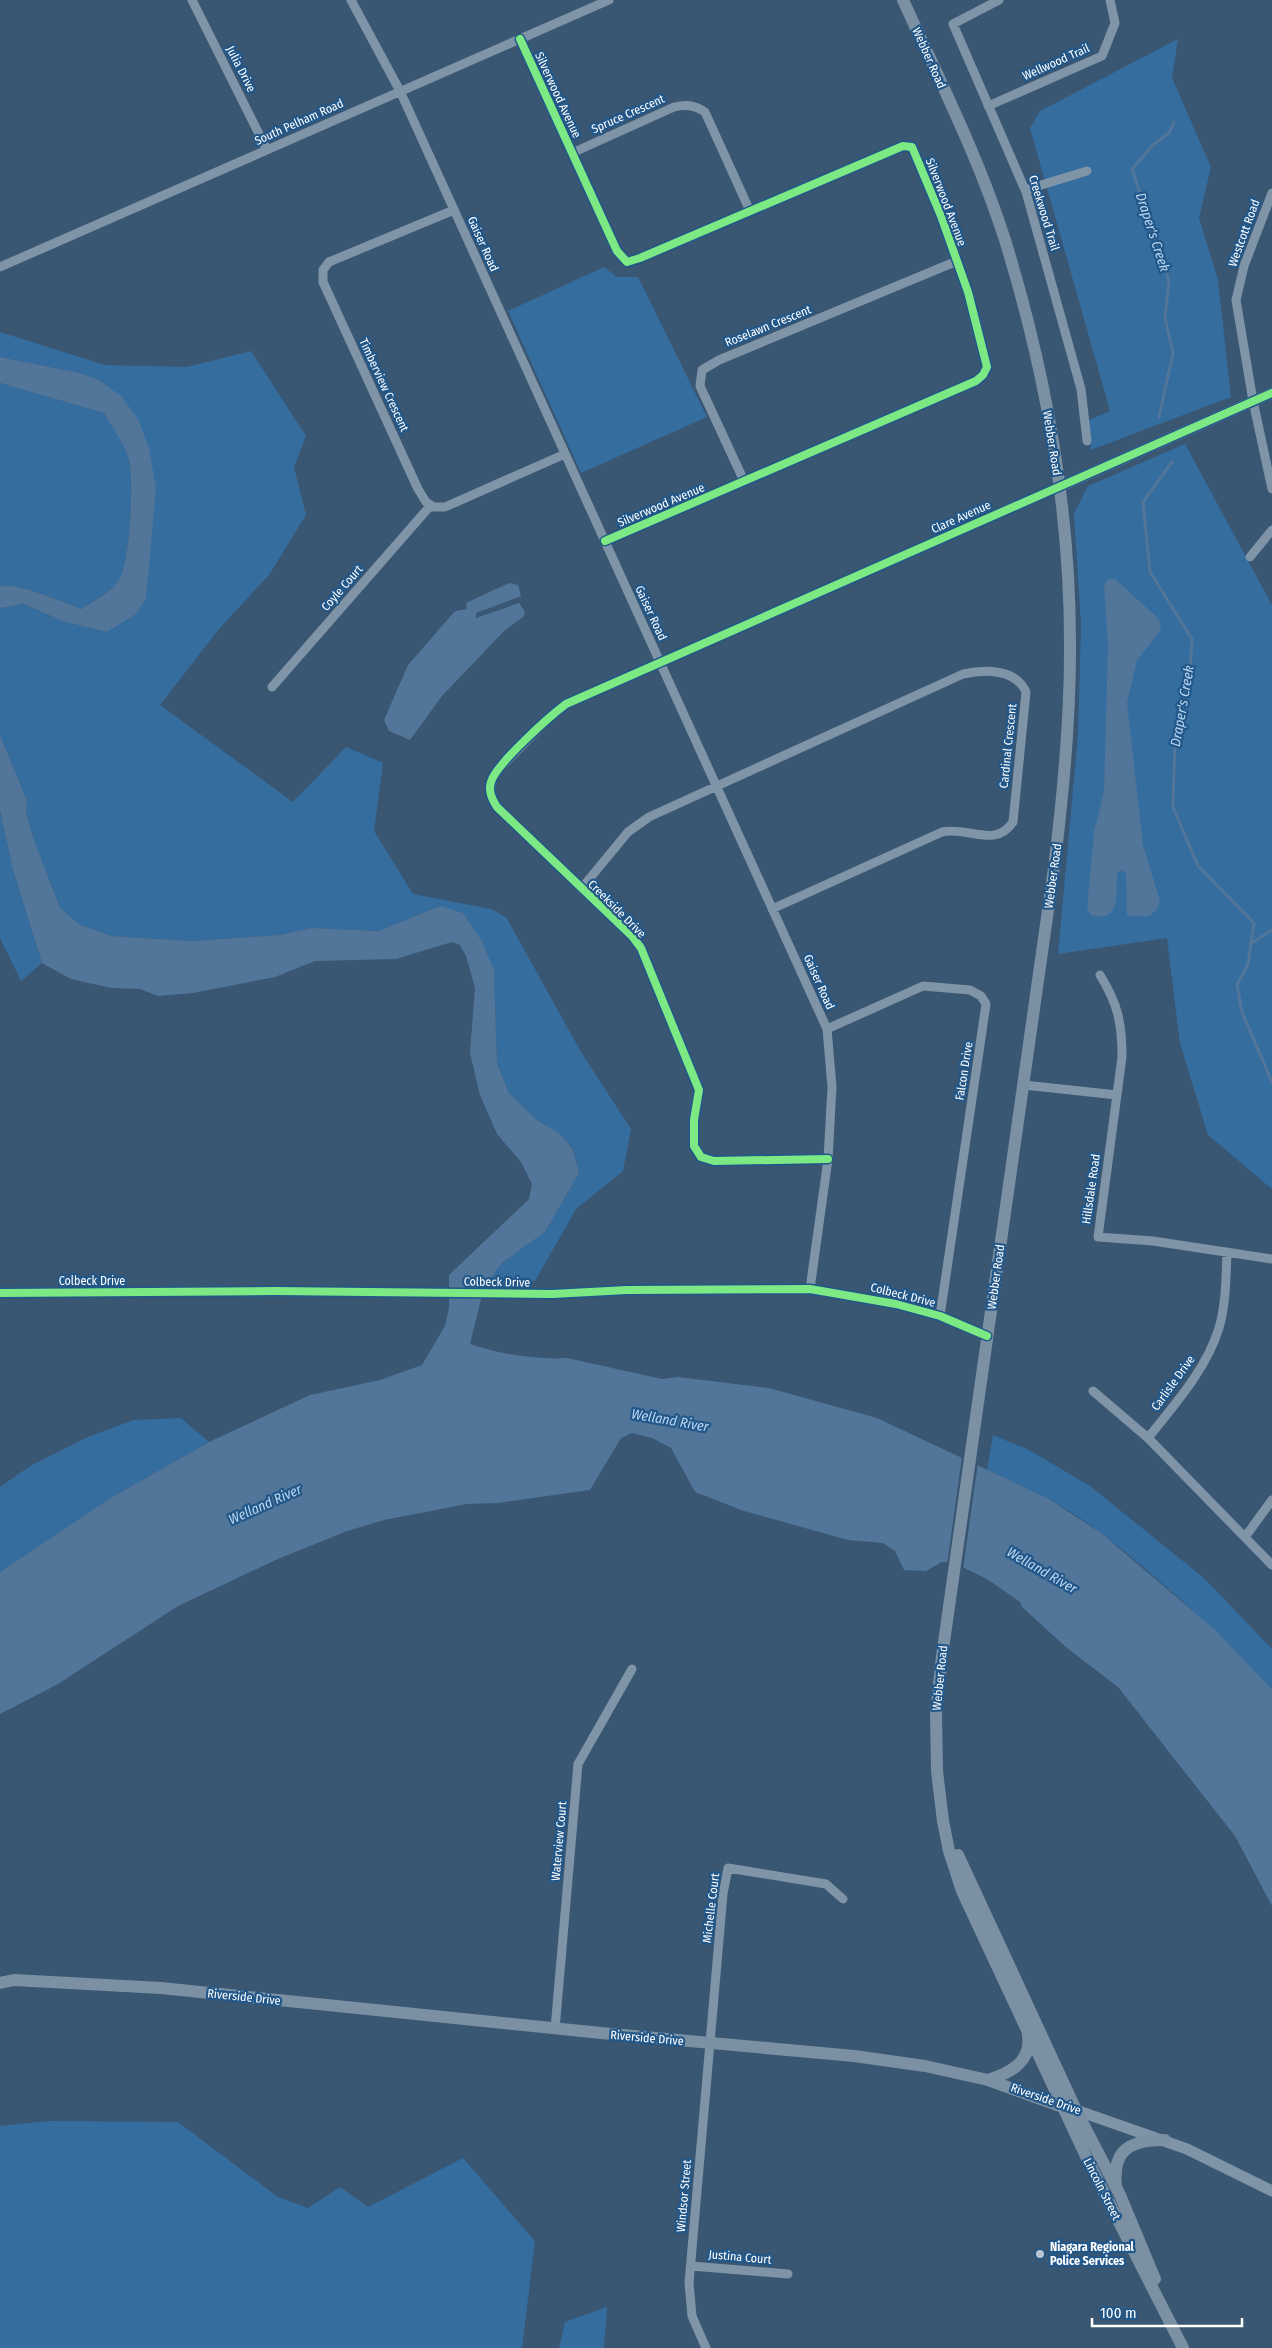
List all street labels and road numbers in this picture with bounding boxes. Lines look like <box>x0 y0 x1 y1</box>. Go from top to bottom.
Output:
street label: Webber Road <box>909 25 949 91</box>
street label: Wellwood Trail <box>1020 41 1092 83</box>
street label: Julia Drive <box>223 44 259 94</box>
street label: Silverwood Avenue <box>532 50 584 140</box>
street label: Spruce Crescent <box>589 92 667 136</box>
street label: South Pelham Road <box>252 96 346 148</box>
street label: Silverwood Avenue <box>923 156 969 248</box>
street label: Creekwood Trail <box>1026 174 1062 252</box>
street label: Westcott Road <box>1225 198 1263 268</box>
street label: Gaiser Road <box>465 214 501 274</box>
street label: Roselawn Crescent <box>723 302 813 350</box>
street label: Timberview Crescent <box>356 336 412 434</box>
street label: Webber Road <box>1040 410 1064 476</box>
street label: Silverwood Avenue <box>615 480 707 530</box>
street label: Clare Avenue <box>929 498 993 536</box>
street label: Coyle Court <box>318 562 366 614</box>
street label: Gaiser Road <box>632 583 670 643</box>
street label: Cardinal Crescent <box>997 703 1019 789</box>
street label: Webber Road <box>1042 843 1064 909</box>
street label: Creekside Drive <box>585 877 649 941</box>
street label: Gaiser Road <box>801 952 837 1012</box>
street label: Falcon Drive <box>952 1041 976 1101</box>
street label: Hillsdale Road <box>1079 1153 1103 1225</box>
street label: Webber Road <box>985 1244 1007 1310</box>
street label: Colbeck Drive <box>59 1274 125 1288</box>
street label: Colbeck Drive <box>464 1274 530 1290</box>
street label: Colbeck Drive <box>869 1280 937 1310</box>
street label: Carlisle Drive <box>1148 1353 1198 1413</box>
street label: Webber Road <box>930 1645 950 1711</box>
street label: Waterview Court <box>549 1801 569 1881</box>
street label: Michelle Court <box>700 1872 722 1944</box>
street label: Riverside Drive <box>207 1986 281 2008</box>
street label: Riverside Drive <box>610 2028 684 2048</box>
street label: Riverside Drive <box>1009 2080 1083 2118</box>
street label: Lincoln Street <box>1080 2156 1124 2222</box>
street label: Windsor Street <box>674 2159 694 2233</box>
street label: Justina Court <box>708 2247 772 2267</box>

